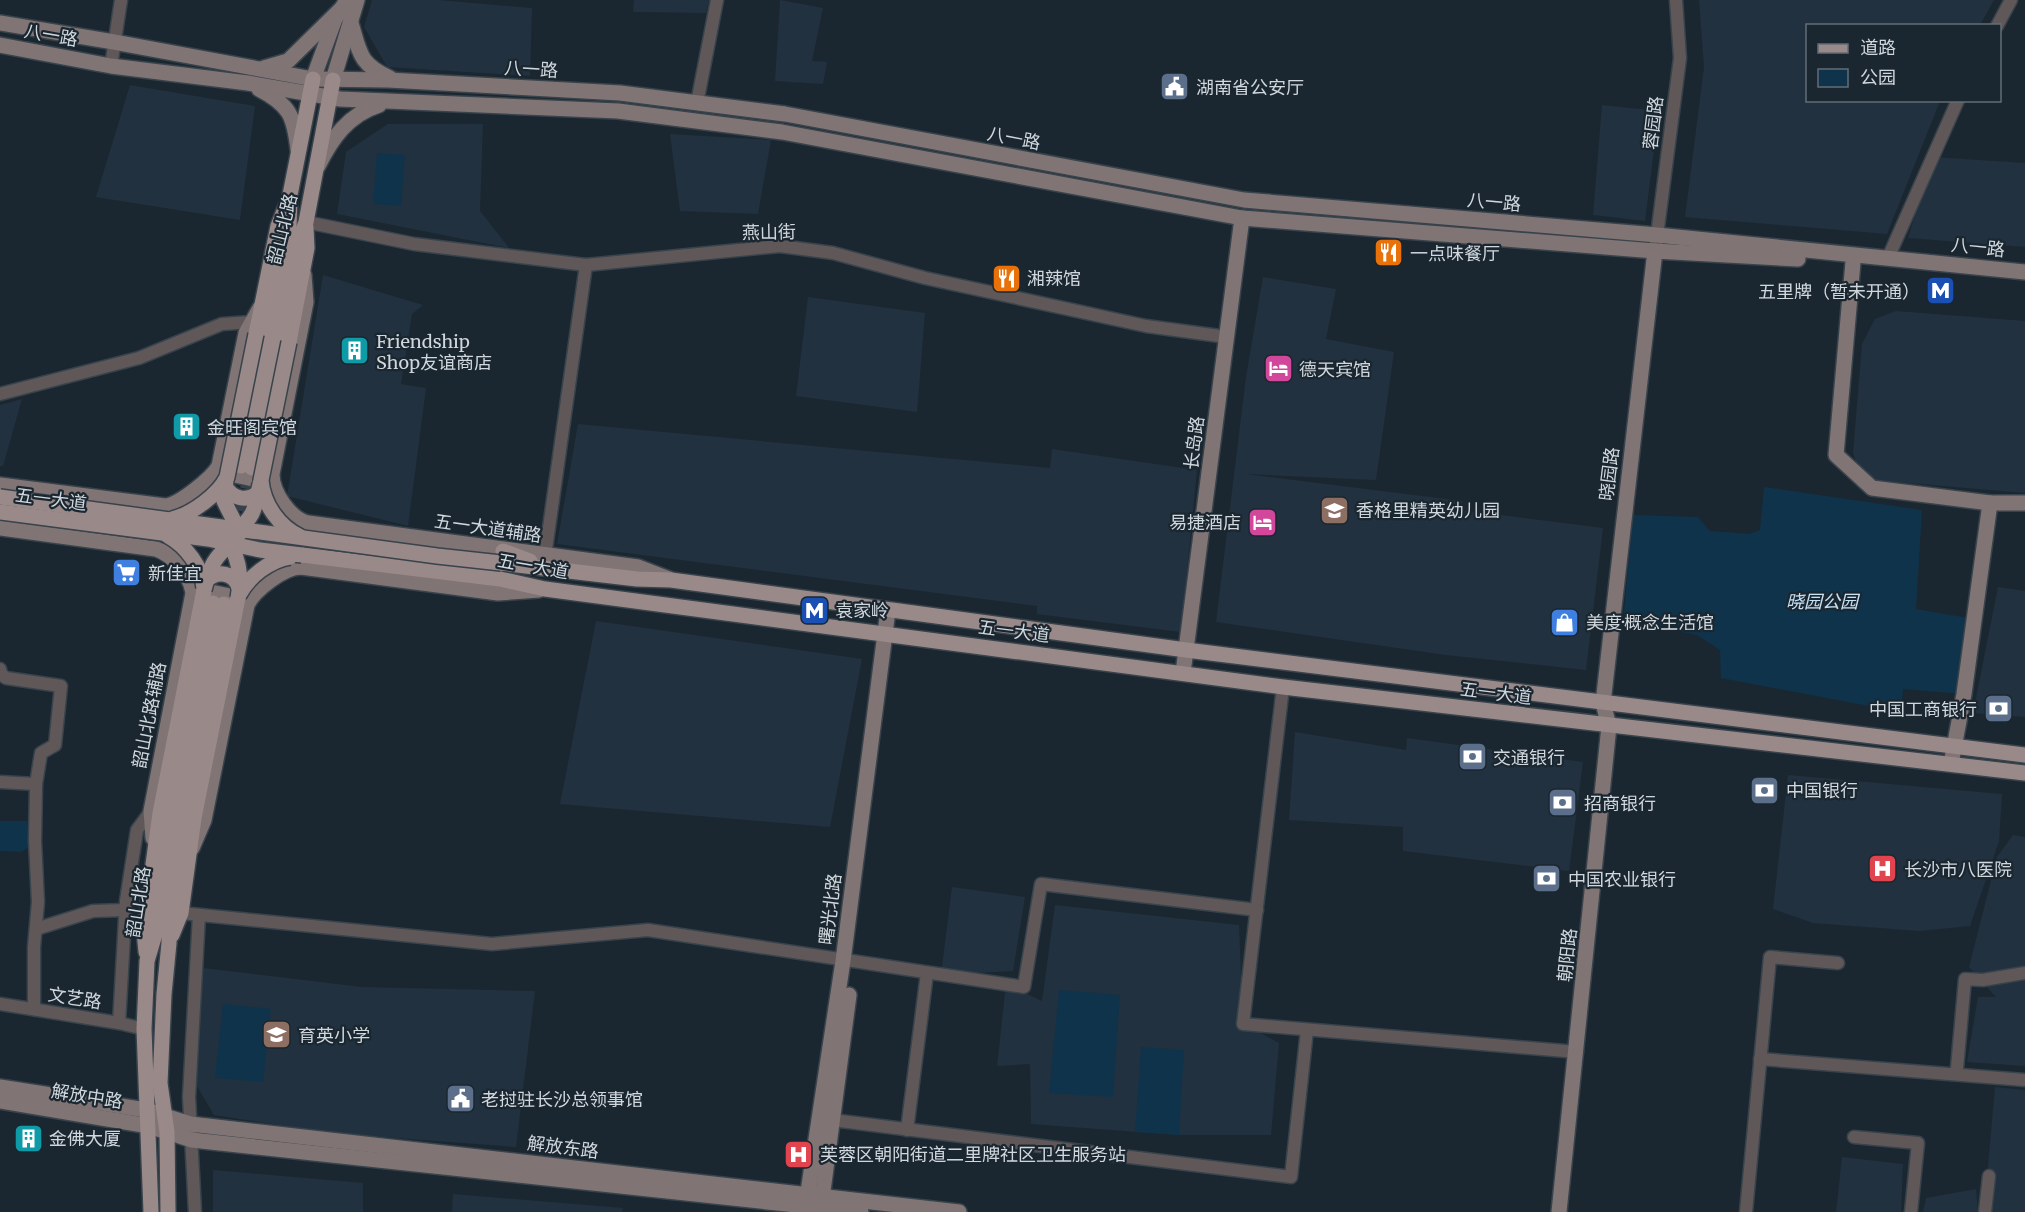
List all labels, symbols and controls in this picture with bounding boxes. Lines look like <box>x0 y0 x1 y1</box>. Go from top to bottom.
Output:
street label: 八一路 <box>22 19 80 51</box>
legend <box>1806 24 2001 102</box>
text: 道路 <box>1860 36 1896 59</box>
street label: 八一路 <box>503 56 559 82</box>
text: 公园 <box>1860 66 1896 89</box>
public building icon: 湖南省公安厅 <box>1159 71 1191 103</box>
place label: 湖南省公安厅 <box>1196 76 1304 99</box>
street label: 蓉园路 <box>1638 95 1668 151</box>
street label: 八一路 <box>985 122 1043 154</box>
street label: 八一路 <box>1466 188 1522 216</box>
street label: 韶山北路 <box>262 191 302 267</box>
street label: 燕山街 <box>742 220 796 244</box>
street label: 八一路 <box>1950 233 2006 261</box>
restaurant icon: 一点味餐厅 <box>1373 237 1405 269</box>
place label: 一点味餐厅 <box>1410 242 1500 265</box>
restaurant icon: 湘辣馆 <box>990 262 1022 294</box>
place label: 湘辣馆 <box>1027 267 1081 290</box>
metro station icon: 五里牌（暂未开通） <box>1925 275 1957 307</box>
place label: 五里牌（暂未开通） <box>1758 280 1920 303</box>
place label: Friendship Shop友谊商店 <box>376 330 492 374</box>
building icon: Friendship Shop友谊商店 <box>339 335 371 367</box>
hotel icon: 德天宾馆 <box>1262 353 1294 385</box>
place label: 德天宾馆 <box>1299 358 1371 381</box>
building icon: 金旺阁宾馆 <box>170 411 202 443</box>
street label: 长岛路 <box>1179 415 1209 471</box>
place label: 金旺阁宾馆 <box>207 416 297 439</box>
street label: 晓园路 <box>1594 446 1624 502</box>
street label: 五一大道 <box>14 483 88 515</box>
school or university icon: 香格里精英幼儿园 <box>1319 494 1351 526</box>
place label: 香格里精英幼儿园 <box>1356 499 1500 522</box>
hotel icon: 易捷酒店 <box>1246 506 1278 538</box>
street label: 五一大道辅路 <box>433 509 543 547</box>
place label: 易捷酒店 <box>1169 511 1241 534</box>
street label: 五一大道 <box>496 548 570 584</box>
supermarket icon: 新佳宜 <box>111 557 143 589</box>
place label: 新佳宜 <box>148 562 202 585</box>
park label: 晓园公园 <box>1786 590 1861 613</box>
metro station icon: 袁家岭 <box>798 594 830 626</box>
place label: 袁家岭 <box>835 599 889 622</box>
shop icon: 美度·概念生活馆 <box>1549 606 1581 638</box>
place label: 美度·概念生活馆 <box>1586 611 1714 634</box>
street label: 五一大道 <box>977 615 1051 647</box>
street label: 韶山北路辅路 <box>127 660 171 770</box>
street label: 五一大道 <box>1459 677 1533 709</box>
bank icon: 中国工商银行 <box>1982 693 2014 725</box>
place label: 中国工商银行 <box>1869 698 1977 721</box>
bank icon: 交通银行 <box>1456 741 1488 773</box>
place label: 交通银行 <box>1493 746 1565 769</box>
bank icon: 中国银行 <box>1749 774 1781 806</box>
place label: 中国银行 <box>1786 779 1858 802</box>
bank icon: 招商银行 <box>1547 787 1579 819</box>
place label: 招商银行 <box>1584 792 1656 815</box>
hospital icon: 长沙市八医院 <box>1867 853 1899 885</box>
place label: 长沙市八医院 <box>1904 858 2012 881</box>
bank icon: 中国农业银行 <box>1531 863 1563 895</box>
street label: 韶山北路 <box>121 865 155 939</box>
place label: 中国农业银行 <box>1568 868 1676 891</box>
street label: 曙光北路 <box>814 872 846 946</box>
street label: 朝阳路 <box>1553 927 1581 983</box>
street label: 文艺路 <box>47 982 103 1014</box>
school or university icon: 育英小学 <box>261 1019 293 1051</box>
place label: 育英小学 <box>298 1024 370 1047</box>
street label: 解放中路 <box>50 1079 124 1113</box>
public building icon: 老挝驻长沙总领事馆 <box>444 1083 476 1115</box>
place label: 老挝驻长沙总领事馆 <box>481 1088 643 1111</box>
building icon: 金佛大厦 <box>12 1122 44 1154</box>
place label: 金佛大厦 <box>49 1127 121 1150</box>
street label: 解放东路 <box>526 1131 600 1163</box>
hospital icon: 芙蓉区朝阳街道二里牌社区卫生服务站 <box>783 1138 815 1170</box>
place label: 芙蓉区朝阳街道二里牌社区卫生服务站 <box>820 1143 1126 1166</box>

